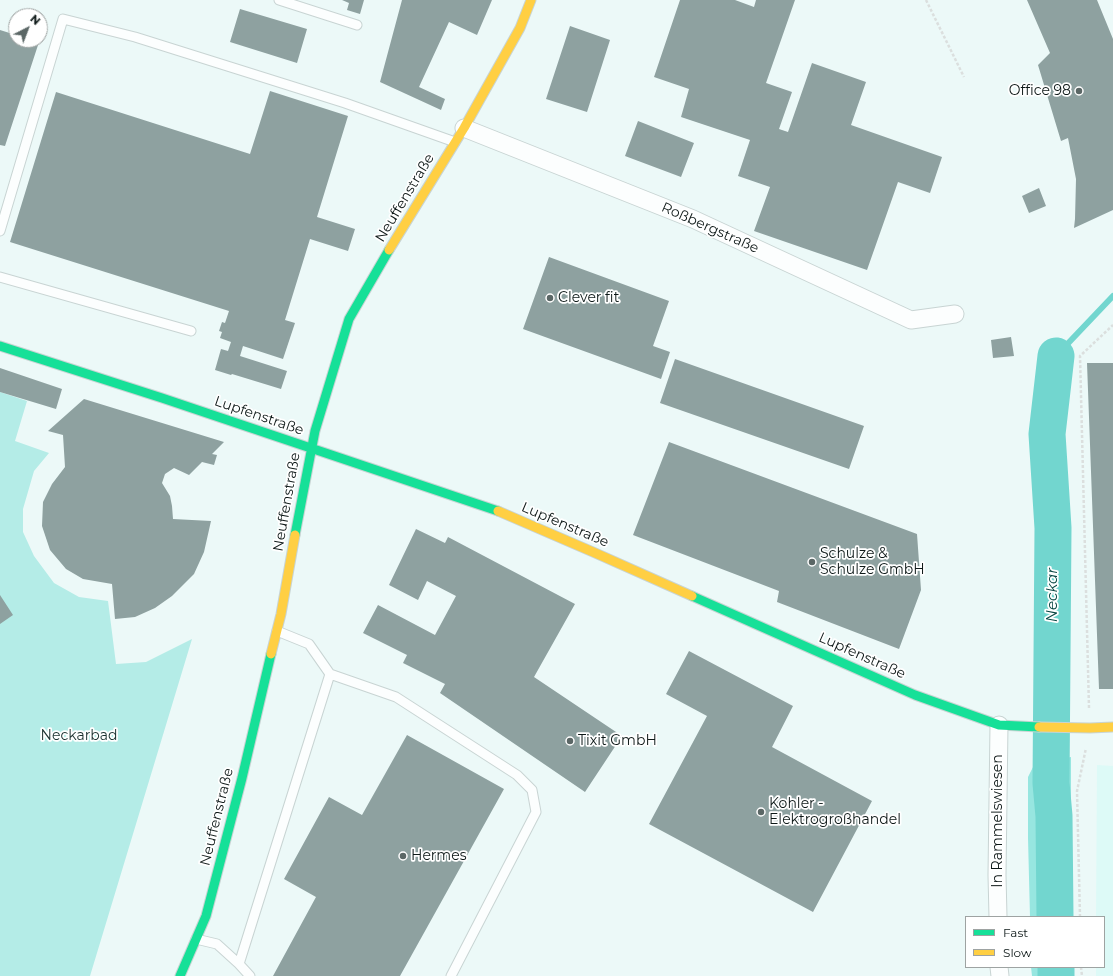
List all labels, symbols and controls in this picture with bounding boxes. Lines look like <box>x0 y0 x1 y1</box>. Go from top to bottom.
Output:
north arrow <box>8 8 48 48</box>
text: N <box>27 12 43 28</box>
place label: Office 98 <box>1009 83 1071 99</box>
marker: Office 98 <box>1074 86 1084 96</box>
street label: Neuffenstraße <box>372 151 438 245</box>
street label: Roßbergstraße <box>659 199 761 257</box>
place label: Clever fit <box>558 290 619 306</box>
marker: Clever fit <box>545 293 555 303</box>
street label: Lupfenstraße <box>212 393 306 439</box>
street label: Neuffenstraße <box>270 451 304 553</box>
street label: Lupfenstraße <box>519 499 611 551</box>
place label: Schulze & Schulze GmbH <box>820 546 925 578</box>
marker: Schulze & Schulze GmbH <box>807 557 817 567</box>
water label: Neckar <box>1044 568 1062 622</box>
street label: Lupfenstraße <box>816 629 908 683</box>
park label: Neckarbad <box>41 728 117 744</box>
place label: Tixit GmbH <box>578 733 657 749</box>
marker: Tixit GmbH <box>565 736 575 746</box>
street label: In Rammelswiesen <box>990 754 1006 888</box>
street label: Neuffenstraße <box>197 766 237 868</box>
place label: Kohler - Elektrogroßhandel <box>769 796 901 828</box>
marker: Kohler - Elektrogroßhandel <box>756 807 766 817</box>
place label: Hermes <box>411 848 466 864</box>
marker: Hermes <box>398 851 408 861</box>
legend <box>965 916 1105 968</box>
text: Fast <box>1003 925 1028 940</box>
text: Slow <box>1003 945 1032 960</box>

